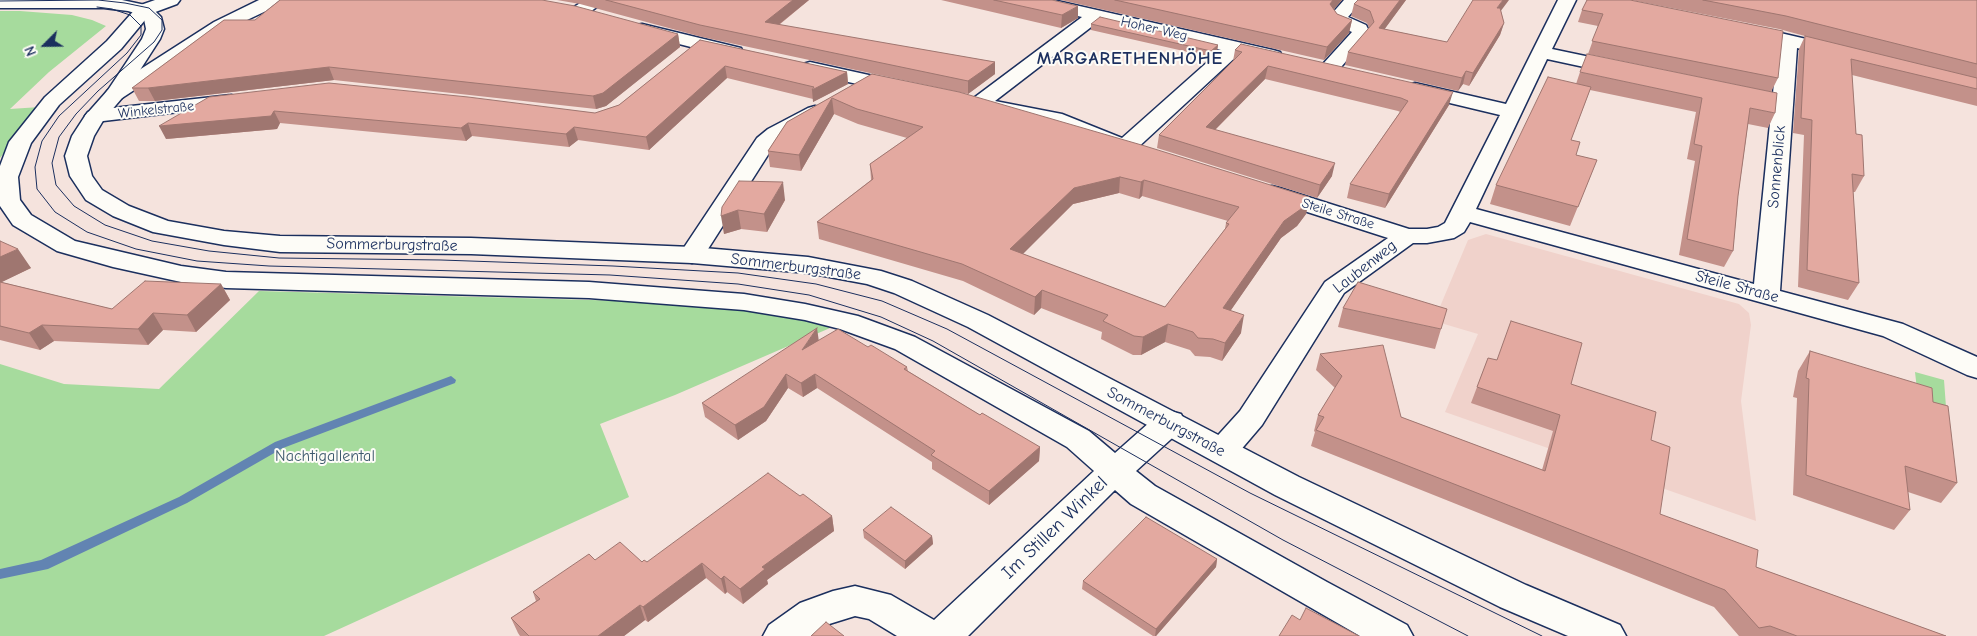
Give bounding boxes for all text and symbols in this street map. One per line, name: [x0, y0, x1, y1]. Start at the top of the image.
street label: Hoher Weg: [1119, 13, 1189, 45]
north arrow: [20, 20, 70, 70]
text: N: [21, 44, 40, 59]
district label: MARGARETHENHÖHE: [1035, 48, 1225, 70]
street label: Winkelstraße: [117, 98, 195, 122]
street label: Sonnenblick: [1764, 125, 1790, 209]
street label: Steile Straße: [1300, 195, 1376, 233]
street label: Sommerburgstraße: [326, 234, 458, 256]
street label: Laubenweg: [1329, 236, 1401, 298]
street label: Sommerburgstraße: [730, 249, 862, 285]
street label: Steile Straße: [1693, 267, 1781, 307]
street label: Sommerburgstraße: [1104, 383, 1228, 461]
park label: Nachtigallental: [275, 446, 375, 466]
street label: Im Stillen Winkel: [997, 472, 1113, 584]

